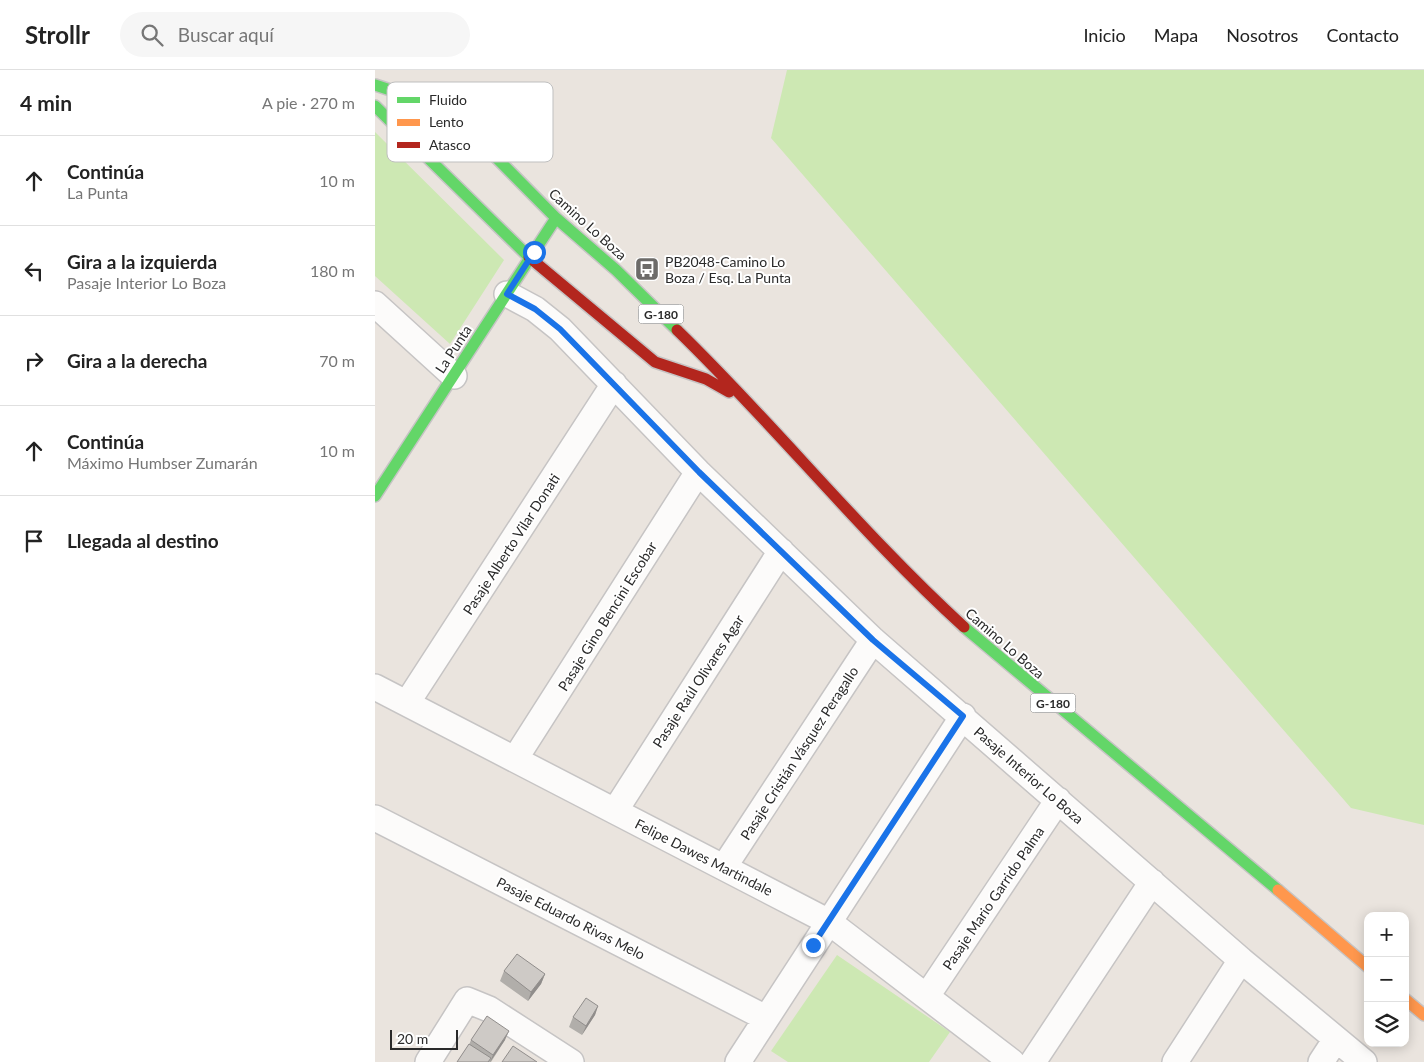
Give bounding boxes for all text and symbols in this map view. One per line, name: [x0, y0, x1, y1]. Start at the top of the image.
search box: [120, 12, 470, 57]
text: Strollr: [25, 20, 90, 49]
icon: search: [138, 21, 166, 49]
text: Buscar aquí: [178, 23, 274, 46]
text: Inicio: [1083, 24, 1126, 46]
text: Mapa: [1154, 24, 1198, 46]
text: Nosotros: [1226, 24, 1298, 46]
text: Contacto: [1326, 24, 1399, 46]
legend: [387, 82, 553, 162]
text: 4 min: [20, 90, 72, 115]
text: Fluido: [429, 91, 467, 108]
text: A pie · 270 m: [262, 93, 355, 112]
text: Lento: [429, 113, 464, 130]
text: Atasco: [429, 136, 471, 153]
text: Continúa: [67, 160, 144, 183]
icon: ahead: [20, 167, 48, 195]
text: 10 m: [319, 171, 355, 190]
text: La Punta: [67, 183, 128, 202]
street label: Camino Lo Boza: [546, 185, 630, 263]
route start: [523, 241, 546, 264]
text: Gira a la izquierda: [67, 250, 217, 273]
place label: PB2048-Camino Lo Boza / Esq. La Punta: [665, 253, 791, 286]
bus stop icon: PB2048-Camino Lo Boza / Esq. La Punta: [634, 256, 660, 282]
icon: left: [20, 257, 48, 285]
text: 180 m: [310, 261, 355, 280]
text: Pasaje Interior Lo Boza: [67, 273, 226, 292]
road number: G-180: [639, 304, 683, 323]
street label: La Punta: [431, 322, 475, 376]
icon: right: [20, 347, 48, 375]
text: Gira a la derecha: [67, 349, 207, 372]
text: 70 m: [319, 351, 355, 370]
text: Continúa: [67, 430, 144, 453]
icon: ahead: [20, 437, 48, 465]
text: 10 m: [319, 441, 355, 460]
text: Máximo Humbser Zumarán: [67, 453, 258, 472]
street label: Pasaje Alberto Vilar Donati: [459, 470, 563, 618]
icon: arrive: [20, 527, 48, 555]
text: Llegada al destino: [67, 529, 219, 552]
street label: Pasaje Gino Bencini Escobar: [554, 538, 660, 694]
street label: Camino Lo Boza: [962, 604, 1048, 682]
street label: Pasaje Raúl Olivares Agar: [649, 611, 747, 751]
street label: Pasaje Cristián Vásquez Peragallo: [736, 663, 862, 843]
road number: G-180: [1031, 694, 1075, 712]
street label: Pasaje Interior Lo Boza: [971, 723, 1087, 827]
street label: Felipe Dawes Martindale: [632, 815, 776, 899]
street label: Pasaje Mario Garrido Palma: [939, 823, 1047, 973]
street label: Pasaje Eduardo Rivas Melo: [494, 873, 648, 963]
map controls: [1364, 912, 1409, 1047]
button: +: [1364, 912, 1409, 957]
route end: [802, 934, 825, 957]
button: −: [1364, 957, 1409, 1002]
button: layers: [1364, 1002, 1409, 1047]
scale bar: [390, 1027, 457, 1050]
text: 20 m: [397, 1030, 428, 1047]

